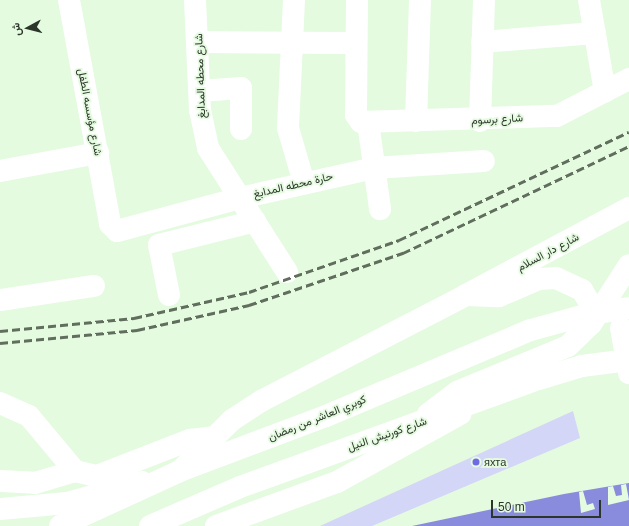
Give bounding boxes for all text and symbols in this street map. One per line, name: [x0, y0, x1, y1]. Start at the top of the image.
north arrow: [8, 8, 48, 48]
text: ش: [9, 22, 23, 37]
street label: شارع محطه المدابغ: [192, 33, 208, 119]
street label: شارع مؤسسه الطفل: [75, 67, 105, 157]
street label: شارع برسوم: [471, 111, 523, 127]
street label: حارة محطه المدابغ: [252, 169, 334, 201]
street label: شارع دار السلام: [515, 230, 581, 274]
street label: كوبري العاشر من رمضان: [266, 392, 368, 444]
street label: شارع كورنيش النيل: [346, 414, 428, 454]
place label: яхта: [484, 455, 506, 469]
marker: яхта: [471, 457, 481, 467]
scale bar: [493, 492, 603, 518]
text: 50 m: [498, 500, 525, 514]

